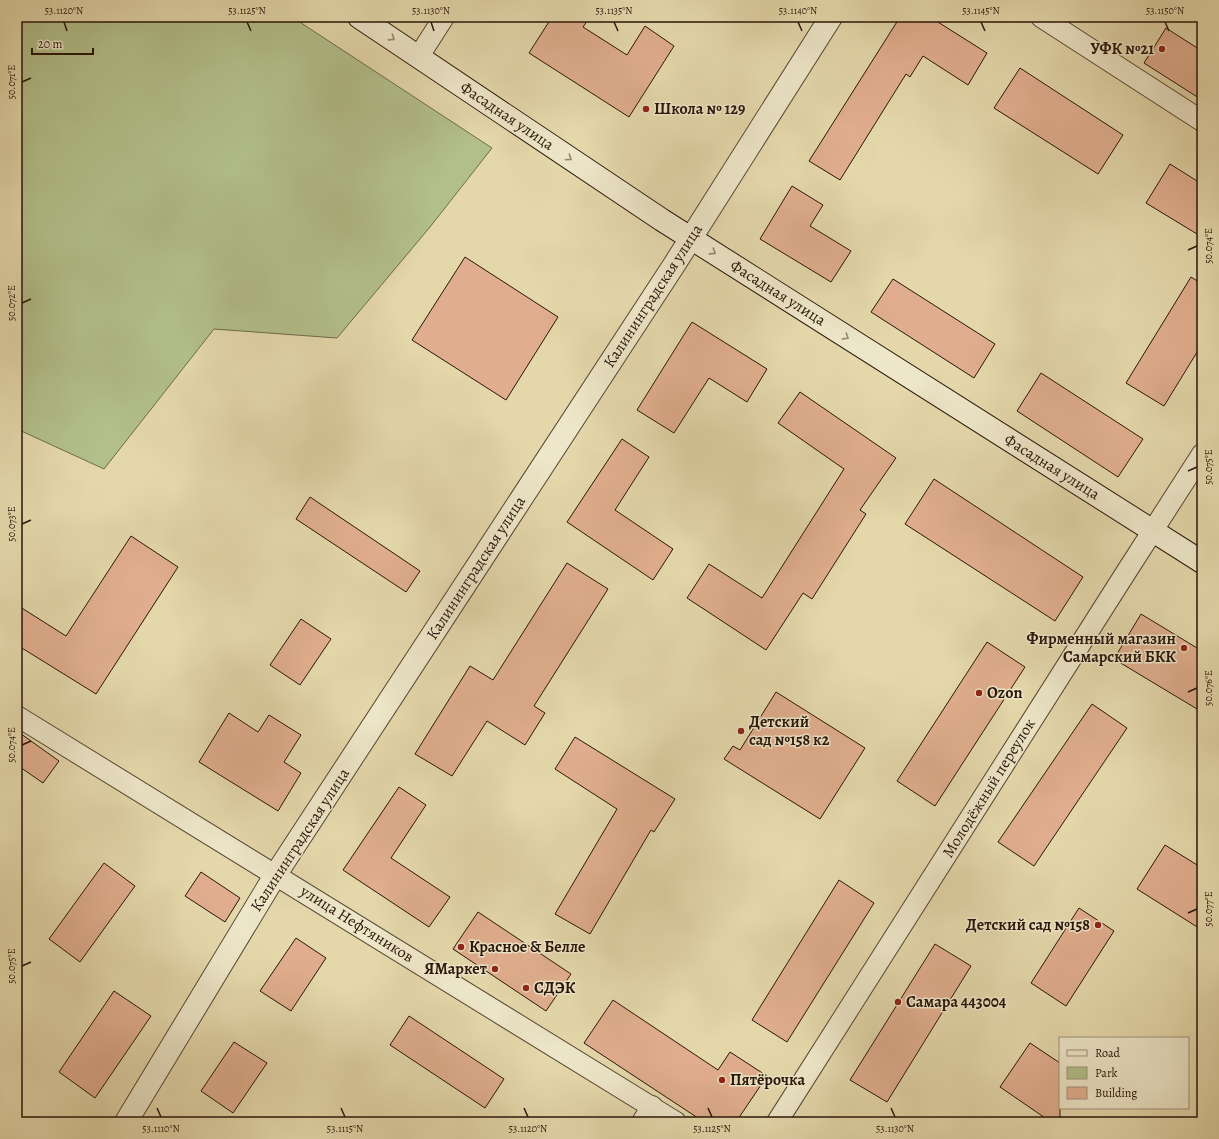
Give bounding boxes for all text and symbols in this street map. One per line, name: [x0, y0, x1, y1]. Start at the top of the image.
text: 53.1120°N: [45, 4, 83, 17]
text: 53.1125°N: [228, 4, 266, 17]
text: 53.1130°N: [412, 4, 450, 17]
text: 53.1135°N: [595, 4, 633, 17]
text: 53.1140°N: [779, 4, 817, 17]
text: 53.1145°N: [962, 4, 1000, 17]
text: 53.1150°N: [1146, 4, 1184, 17]
scale bar: [32, 30, 93, 56]
one-way arrow: [388, 34, 395, 41]
text: 20 m: [38, 36, 62, 52]
place label: УФК №21: [1090, 38, 1154, 60]
marker: УФК №21: [1157, 44, 1167, 54]
text: 50.071°E: [5, 65, 18, 99]
street label: Фасадная улица: [456, 76, 559, 156]
place label: Школа № 129: [654, 98, 745, 120]
marker: Школа № 129: [641, 104, 651, 114]
one-way arrow: [565, 153, 572, 160]
street label: Калининградская улица: [598, 219, 708, 372]
text: 50.074°E: [1202, 228, 1215, 264]
one-way arrow: [709, 247, 716, 255]
street label: Фасадная улица: [726, 255, 831, 332]
text: 50.072°E: [5, 285, 18, 321]
one-way arrow: [842, 332, 849, 339]
street label: Фасадная улица: [1000, 429, 1105, 506]
text: 50.075°E: [1202, 449, 1215, 485]
street label: Калининградская улица: [421, 491, 531, 644]
text: 50.073°E: [5, 506, 18, 542]
place label: Фирменный магазин Самарский БКК: [1026, 628, 1176, 668]
marker: Фирменный магазин Самарский БКК: [1179, 643, 1189, 653]
text: 50.076°E: [1202, 670, 1215, 706]
place label: Ozon: [987, 682, 1022, 704]
marker: Ozon: [974, 688, 984, 698]
place label: Детский сад №158 к2: [749, 711, 830, 751]
street label: Молодёжный переулок: [937, 714, 1041, 862]
marker: Детский сад №158 к2: [736, 726, 746, 736]
text: 50.074°E: [5, 727, 18, 763]
street label: Калининградская улица: [245, 763, 355, 916]
street label: улица Нефтяников: [295, 880, 418, 968]
text: 50.077°E: [1202, 891, 1215, 927]
place label: Детский сад №158: [966, 914, 1090, 936]
marker: Детский сад №158: [1093, 920, 1103, 930]
place label: Красное & Белле: [469, 936, 586, 958]
marker: Красное & Белле: [456, 942, 466, 952]
text: 50.075°E: [5, 948, 18, 984]
place label: ЯМаркет: [424, 958, 488, 980]
marker: ЯМаркет: [490, 964, 500, 974]
place label: СДЭК: [534, 977, 576, 999]
marker: СДЭК: [521, 983, 531, 993]
place label: Самара 443004: [906, 991, 1007, 1013]
marker: Самара 443004: [893, 997, 903, 1007]
legend: [1059, 1037, 1189, 1109]
text: Road: [1095, 1045, 1121, 1061]
text: Park: [1095, 1065, 1118, 1081]
place label: Пятёрочка: [730, 1069, 805, 1091]
marker: Пятёрочка: [717, 1075, 727, 1085]
text: Building: [1095, 1085, 1137, 1101]
text: 53.1110°N: [142, 1122, 180, 1135]
text: 53.1115°N: [327, 1122, 363, 1135]
text: 53.1120°N: [509, 1122, 547, 1135]
text: 53.1125°N: [693, 1122, 731, 1135]
text: 53.1130°N: [876, 1122, 914, 1135]

